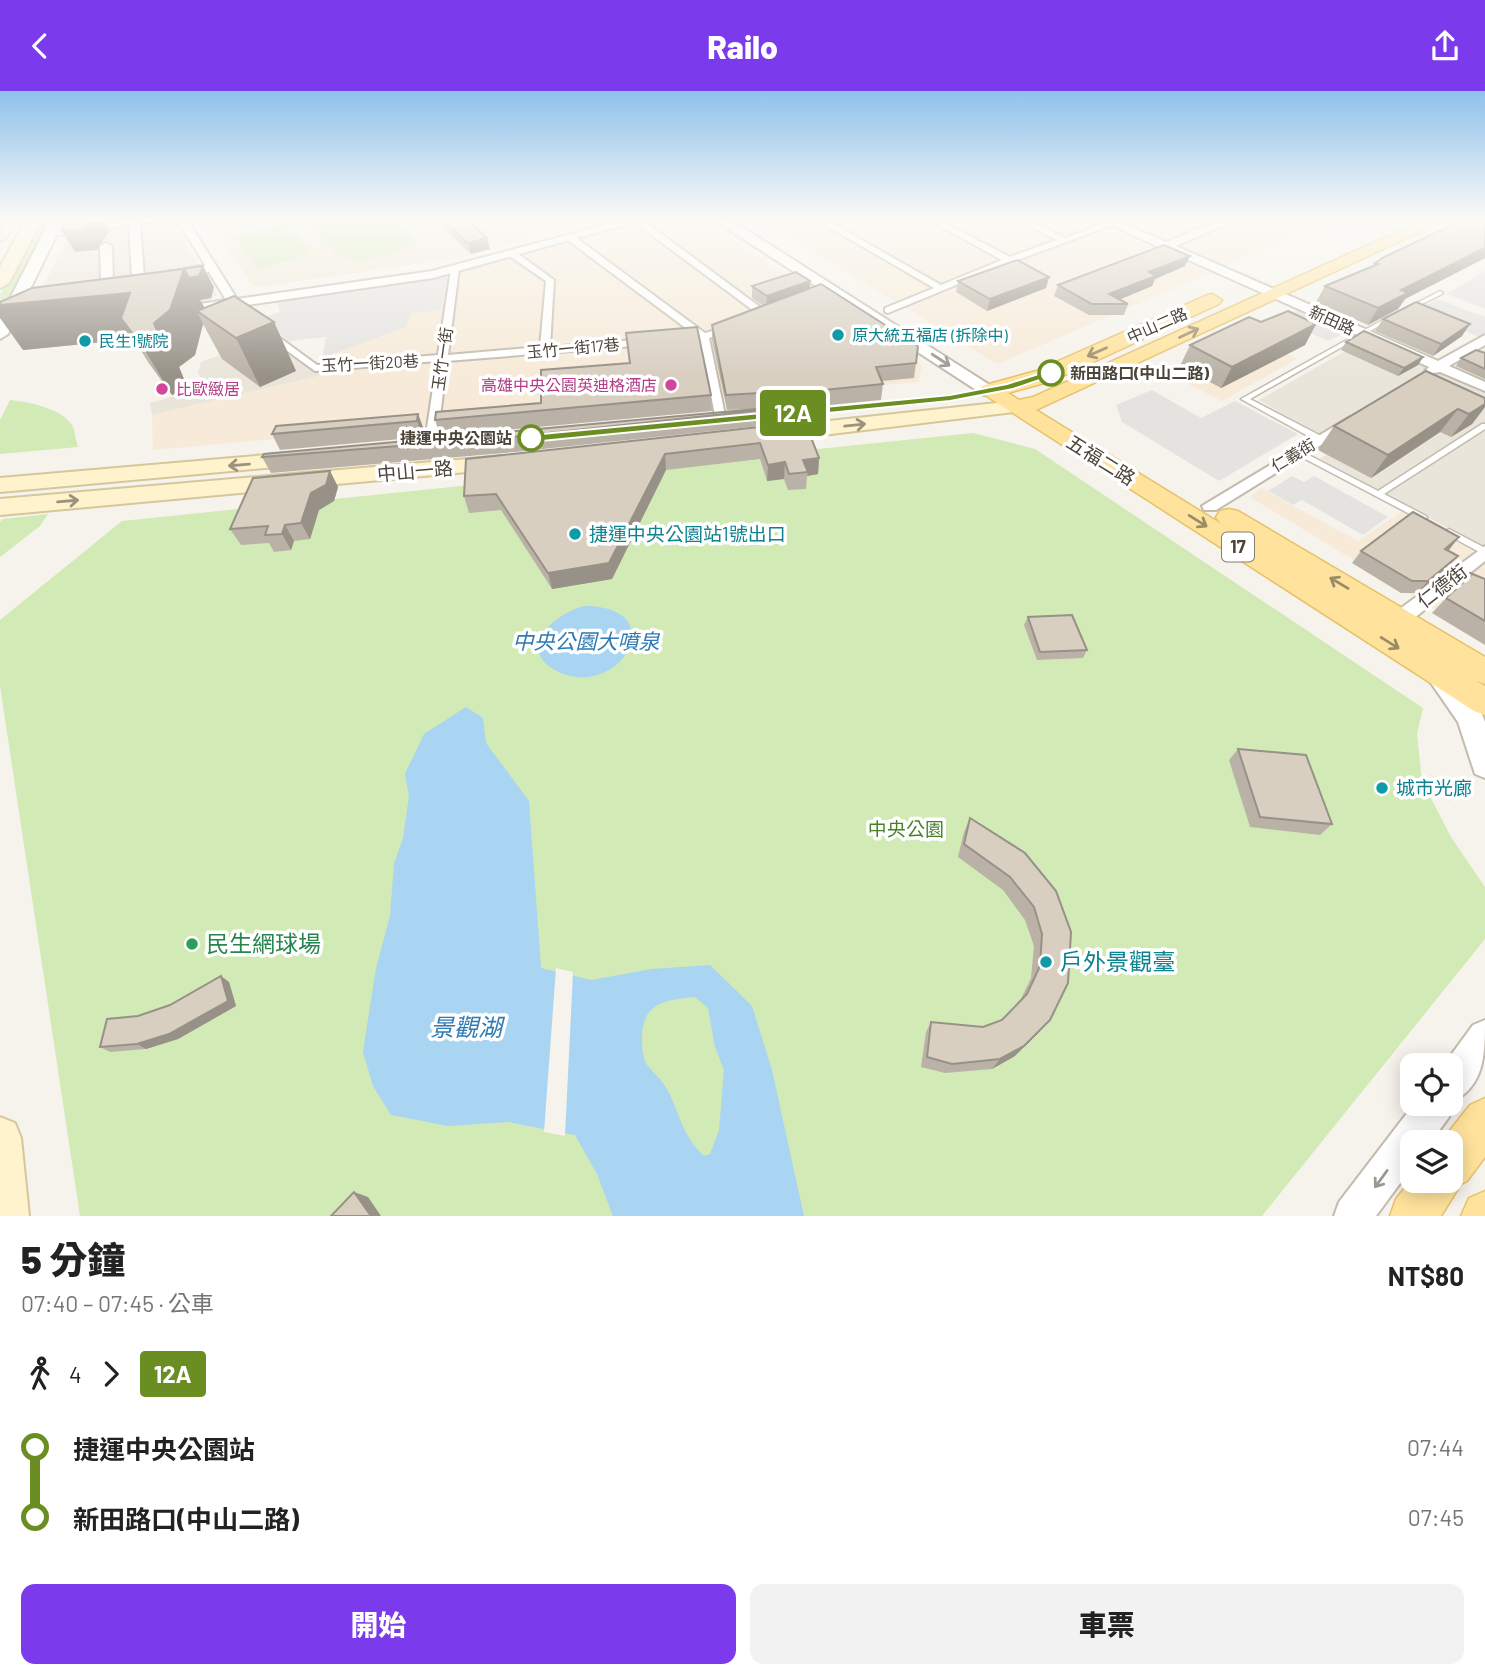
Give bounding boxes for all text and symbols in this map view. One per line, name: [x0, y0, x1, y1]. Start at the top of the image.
icon: back: [21, 27, 59, 65]
text: Railo: [707, 27, 778, 65]
icon: share: [1426, 27, 1464, 65]
street label: 新田路: [1306, 301, 1358, 338]
street label: 中山二路: [1124, 303, 1190, 346]
place label: 原大統五福店 (拆除中): [852, 325, 1008, 344]
street label: 玉竹一街: [428, 326, 455, 392]
one-way arrow: [1178, 326, 1199, 339]
marker: 原大統五福店 (拆除中): [830, 327, 846, 343]
place label: 民生1號院: [99, 331, 169, 350]
marker: 民生1號院: [77, 333, 93, 349]
street label: 玉竹一街17巷: [526, 334, 620, 361]
one-way arrow: [1087, 345, 1108, 359]
street label: 玉竹一街20巷: [321, 350, 419, 375]
one-way arrow: [931, 352, 950, 367]
marker: 新田路口(中山二路): [1038, 360, 1064, 386]
place label: 新田路口(中山二路): [1070, 363, 1210, 382]
place label: 高雄中央公園英迪格酒店: [481, 375, 657, 394]
marker: 高雄中央公園英迪格酒店: [663, 377, 679, 393]
place label: 比歐緻居: [176, 379, 240, 398]
marker: 比歐緻居: [154, 381, 170, 397]
line badge: 12A: [753, 390, 833, 436]
text: 12A: [774, 398, 812, 427]
one-way arrow: [843, 418, 866, 431]
marker: 捷運中央公園站: [518, 425, 544, 451]
place label: 捷運中央公園站: [400, 428, 512, 447]
street label: 五福二路: [1063, 430, 1140, 489]
street label: 仁義街: [1267, 434, 1318, 475]
street label: 中山一路: [376, 456, 454, 485]
one-way arrow: [229, 459, 251, 472]
one-way arrow: [56, 494, 79, 507]
one-way arrow: [1188, 514, 1207, 529]
place label: 捷運中央公園站1號出口: [589, 522, 786, 545]
marker: 捷運中央公園站1號出口: [567, 526, 583, 542]
road number: 17: [1222, 533, 1254, 561]
street label: 仁德街: [1412, 559, 1471, 612]
one-way arrow: [1329, 575, 1349, 589]
water label: 中央公園大噴泉: [513, 628, 660, 653]
one-way arrow: [1380, 636, 1400, 650]
place label: 城市光廊: [1396, 776, 1472, 799]
marker: 城市光廊: [1374, 780, 1390, 796]
park label: 中央公園: [868, 817, 944, 840]
place label: 民生網球場: [206, 929, 321, 957]
marker: 民生網球場: [184, 936, 200, 952]
place label: 戶外景觀臺: [1060, 947, 1175, 975]
marker: 戶外景觀臺: [1038, 954, 1054, 970]
water label: 景觀湖: [430, 1012, 506, 1041]
map controls: [1400, 1053, 1463, 1193]
button: locate: [1400, 1053, 1463, 1116]
button: layers: [1400, 1130, 1463, 1193]
one-way arrow: [1374, 1169, 1389, 1188]
text: 5 分鐘: [21, 1236, 125, 1282]
text: NT$80: [1388, 1260, 1464, 1291]
text: 07:40 – 07:45 · 公車: [21, 1289, 214, 1317]
icon: walk: [21, 1355, 59, 1393]
icon: forward: [92, 1355, 130, 1393]
text: 12A: [154, 1359, 192, 1388]
text: 4: [69, 1360, 82, 1388]
text: 捷運中央公園站: [73, 1433, 255, 1464]
text: 07:44: [1407, 1433, 1464, 1461]
text: 新田路口(中山二路): [73, 1503, 299, 1534]
text: 07:45: [1408, 1503, 1464, 1531]
button: 開始: [21, 1584, 736, 1664]
button: 車票: [750, 1584, 1464, 1664]

